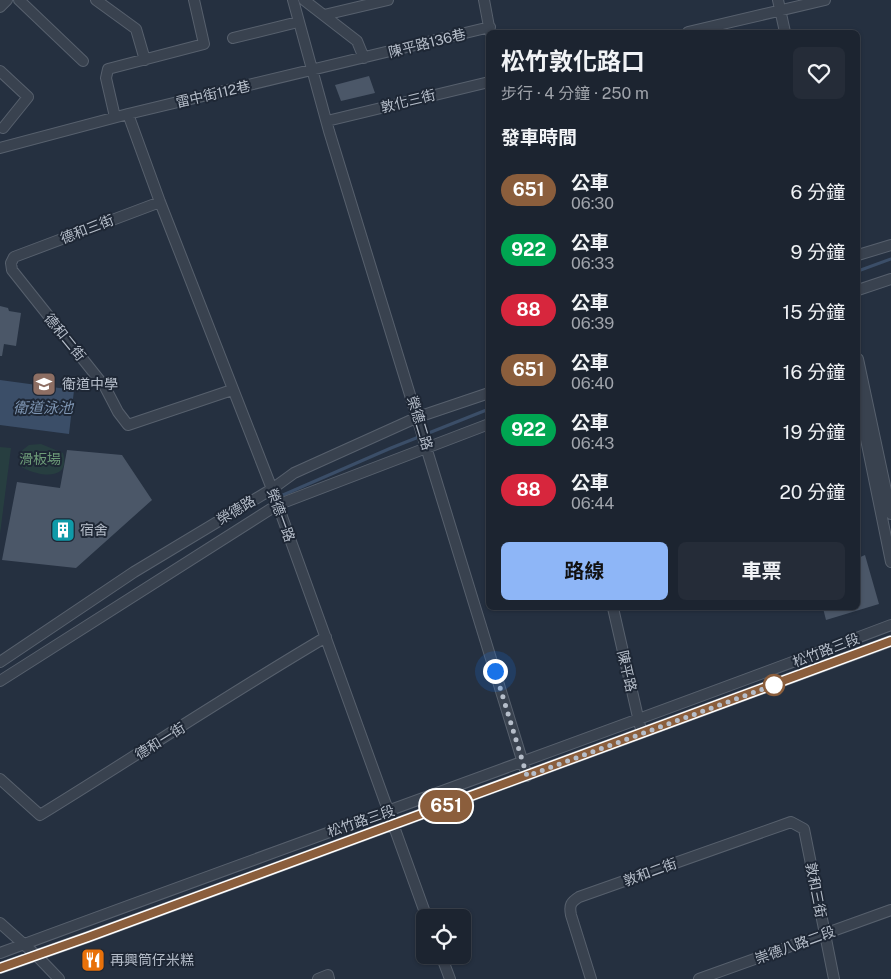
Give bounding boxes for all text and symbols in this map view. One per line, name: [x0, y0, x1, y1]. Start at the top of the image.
street label: 陳平路136巷: [387, 26, 467, 60]
text: 松竹敦化路口: [501, 47, 645, 75]
button: heart: [793, 47, 845, 99]
street label: 雷中街112巷: [174, 78, 252, 110]
text: 步行 · 4 分鐘 · 250 m: [501, 84, 649, 103]
street label: 敦化三街: [379, 86, 437, 116]
text: 發車時間: [501, 126, 577, 148]
text: 公車: [571, 171, 609, 193]
text: 651: [513, 179, 544, 200]
text: 6 分鐘: [791, 181, 845, 203]
text: 06:30: [571, 194, 614, 213]
street label: 德和三街: [58, 211, 116, 247]
text: 公車: [571, 231, 609, 253]
text: 922: [511, 239, 546, 260]
text: 9 分鐘: [791, 241, 845, 263]
text: 06:33: [571, 254, 614, 273]
text: 公車: [571, 291, 609, 313]
text: 88: [516, 299, 541, 320]
text: 15 分鐘: [782, 301, 845, 323]
street label: 德和二街: [41, 310, 89, 364]
text: 06:39: [571, 314, 614, 333]
text: 公車: [571, 351, 609, 373]
text: 651: [513, 359, 544, 380]
text: 16 分鐘: [783, 361, 845, 383]
school or university icon: 衛道中學: [31, 371, 57, 397]
text: 06:40: [571, 374, 614, 393]
place label: 衛道中學: [62, 376, 118, 392]
street label: 榮德二路: [404, 394, 436, 452]
water label: 衛道泳池: [13, 399, 75, 416]
text: 公車: [571, 411, 609, 433]
text: 922: [511, 419, 546, 440]
text: 19 分鐘: [783, 421, 845, 443]
text: 06:43: [571, 434, 614, 453]
park label: 滑板場: [19, 451, 61, 467]
text: 公車: [571, 471, 609, 493]
text: 88: [516, 479, 541, 500]
text: 20 分鐘: [779, 481, 845, 503]
street label: 榮德一路: [264, 486, 298, 544]
street label: 榮德路: [214, 492, 258, 528]
text: 06:44: [571, 494, 614, 513]
building icon: 宿舍: [50, 517, 76, 543]
place label: 宿舍: [80, 522, 108, 538]
button: 路線: [501, 542, 668, 600]
button: 車票: [678, 542, 845, 600]
street label: 松竹路三段: [790, 630, 862, 670]
street label: 陳平路: [614, 649, 640, 693]
your location: [483, 659, 508, 684]
unlabelled marker: [763, 674, 785, 696]
street label: 德和一街: [132, 719, 188, 763]
line badge: 651: [417, 790, 475, 822]
text: 651: [430, 795, 462, 816]
street label: 松竹路三段: [325, 802, 397, 840]
street label: 敦和二街: [621, 855, 679, 889]
street label: 敦和三街: [803, 861, 829, 919]
map controls: [416, 909, 471, 964]
button: locate: [416, 909, 471, 964]
street label: 崇德八路二段: [753, 923, 837, 967]
restaurant icon: 再興筒仔米糕: [80, 947, 106, 973]
place label: 再興筒仔米糕: [110, 952, 194, 968]

